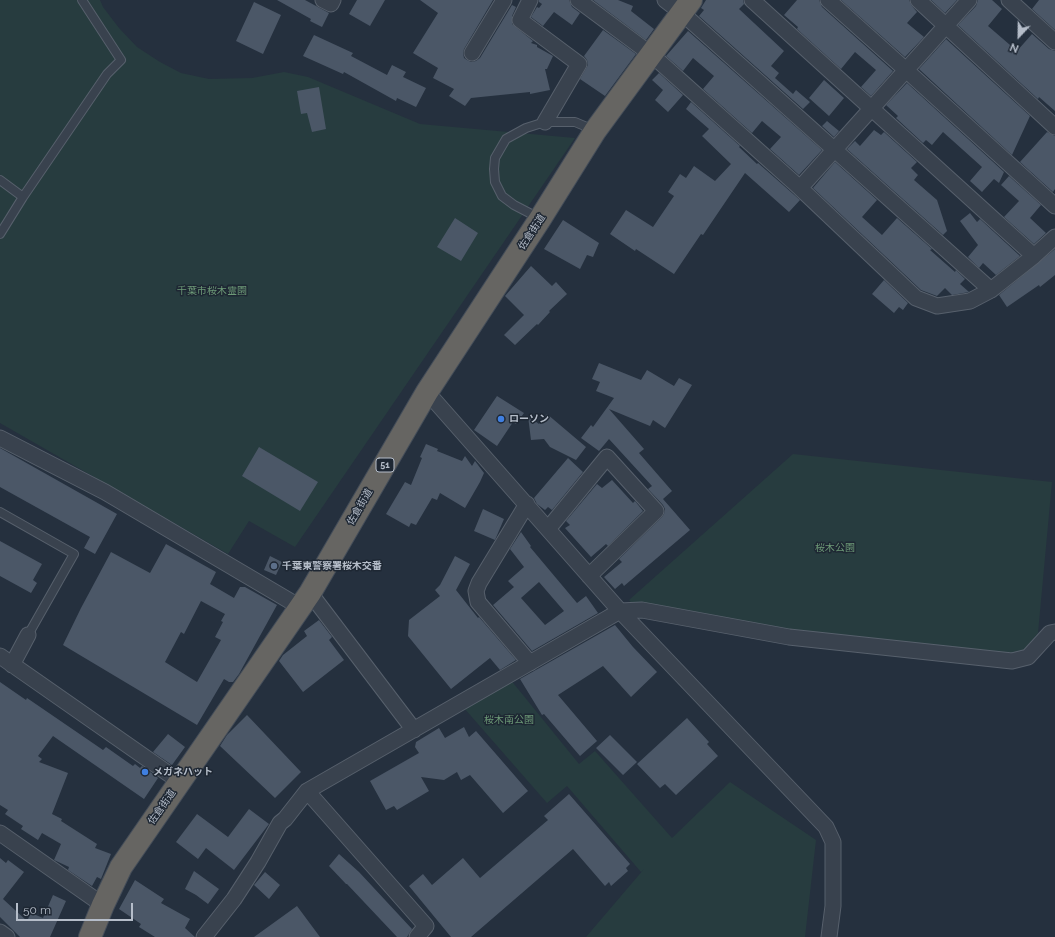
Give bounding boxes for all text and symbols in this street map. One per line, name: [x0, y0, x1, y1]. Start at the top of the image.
north arrow: [999, 16, 1039, 56]
text: N: [1008, 40, 1021, 55]
street label: 佐倉街道: [516, 212, 548, 252]
park label: 千葉市桜木霊園: [177, 285, 247, 297]
place label: ローソン: [509, 413, 549, 425]
marker: ローソン: [496, 414, 506, 424]
road number: 51: [376, 458, 394, 472]
street label: 佐倉街道: [345, 487, 375, 527]
park label: 桜木公園: [815, 542, 855, 554]
place label: 千葉東警察署桜木交番: [282, 560, 382, 572]
marker: 千葉東警察署桜木交番: [269, 561, 279, 571]
park label: 桜木南公園: [484, 714, 534, 726]
place label: メガネハット: [153, 766, 213, 778]
marker: メガネハット: [140, 767, 150, 777]
street label: 佐倉街道: [146, 787, 178, 827]
scale bar: [18, 895, 135, 921]
text: 50 m: [23, 903, 51, 917]

